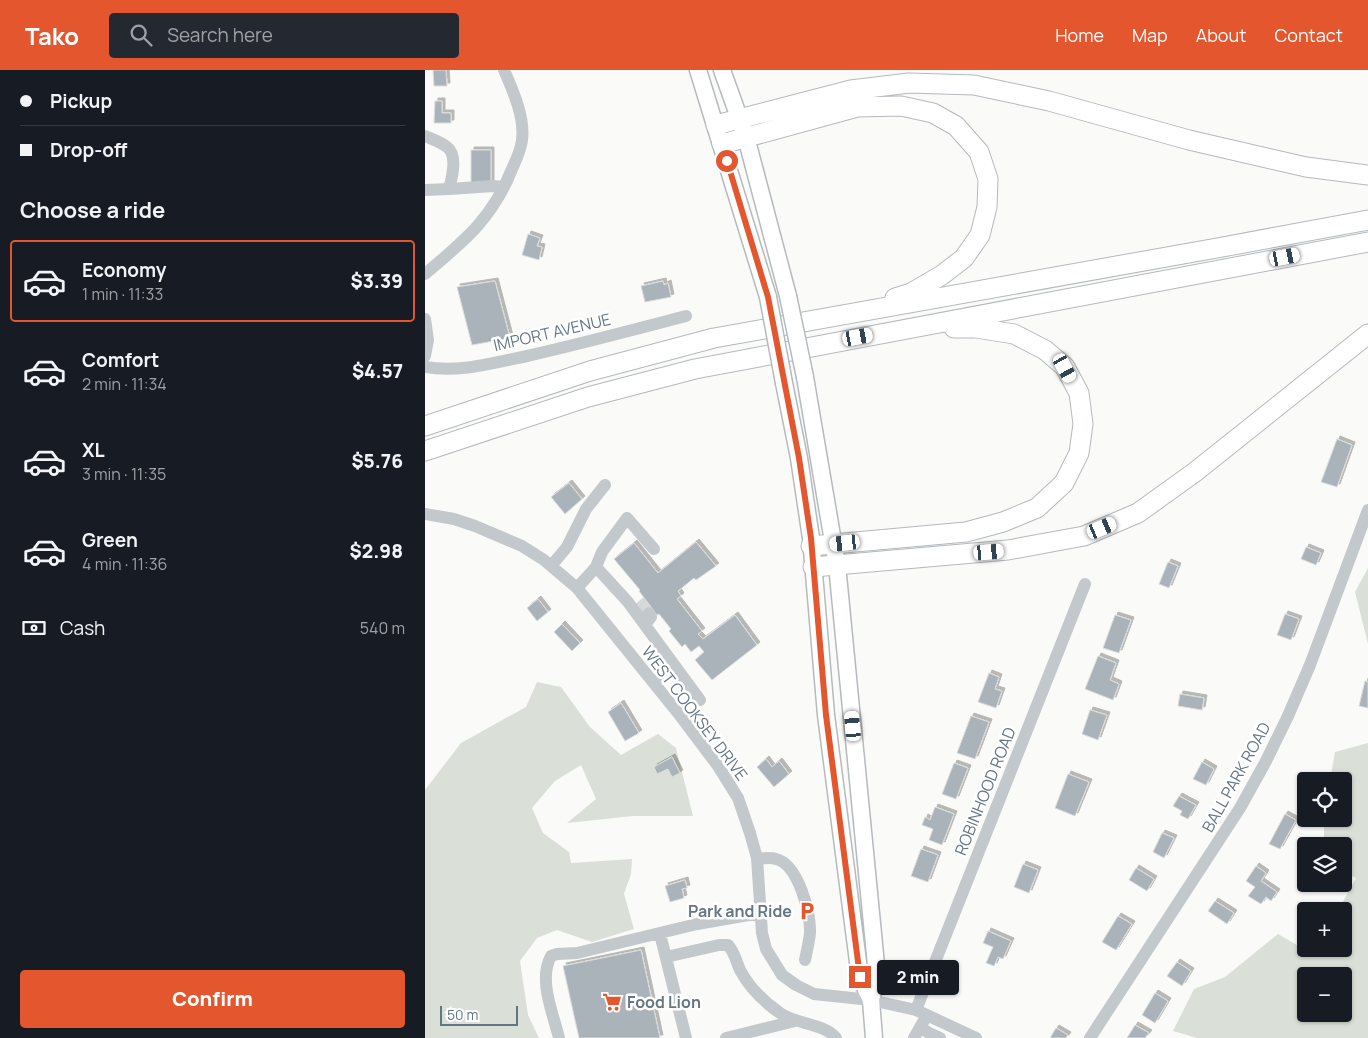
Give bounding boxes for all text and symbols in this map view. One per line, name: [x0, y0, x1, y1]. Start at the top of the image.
search box: [109, 13, 459, 58]
text: Tako: [25, 19, 79, 52]
icon: search: [127, 21, 155, 49]
text: Search here: [167, 22, 273, 48]
text: Home: [1055, 23, 1104, 47]
text: Map: [1132, 23, 1168, 47]
text: About: [1196, 23, 1246, 47]
text: Contact: [1274, 23, 1343, 47]
text: Pickup: [50, 88, 112, 114]
text: Drop-off: [50, 137, 127, 163]
route start: [716, 150, 738, 172]
text: Choose a ride: [20, 195, 165, 225]
car: [1268, 247, 1301, 267]
text: Economy: [82, 257, 166, 283]
icon: car: [22, 259, 67, 304]
text: $3.39: [350, 268, 403, 294]
text: 1 min · 11:33: [82, 283, 163, 305]
street label: IMPORT AVENUE: [491, 308, 613, 356]
car: [841, 327, 874, 347]
text: Comfort: [82, 347, 159, 373]
icon: car: [22, 349, 67, 394]
car: [1051, 351, 1078, 385]
text: $4.57: [352, 358, 403, 384]
text: 2 min · 11:34: [82, 373, 167, 395]
text: XL: [82, 437, 105, 463]
icon: car: [22, 439, 67, 484]
text: $5.76: [351, 448, 403, 474]
text: 3 min · 11:35: [82, 463, 166, 485]
car: [1085, 515, 1118, 541]
text: Green: [82, 527, 138, 553]
icon: car: [22, 529, 67, 574]
car: [829, 534, 860, 552]
text: $2.98: [350, 538, 403, 564]
car: [973, 543, 1004, 561]
text: 4 min · 11:36: [82, 553, 168, 575]
icon: cash: [20, 614, 48, 642]
text: Cash: [60, 615, 105, 641]
text: 540 m: [360, 617, 405, 639]
street label: WEST COOKSEY DRIVE: [637, 641, 753, 785]
car: [844, 710, 861, 742]
street label: BALL PARK ROAD: [1197, 718, 1275, 836]
street label: ROBINHOOD ROAD: [949, 723, 1021, 858]
map controls: [1297, 772, 1352, 1022]
button: locate: [1297, 772, 1352, 827]
button: layers: [1297, 837, 1352, 892]
place label: Park and Ride: [688, 900, 792, 922]
parking icon: Park and Ride: [796, 900, 818, 922]
button: +: [1297, 902, 1352, 957]
callout: 2 min: [877, 960, 960, 994]
route end: [849, 966, 871, 988]
text: 2 min: [897, 966, 939, 988]
button: −: [1297, 967, 1352, 1022]
button: Confirm: [20, 970, 405, 1028]
supermarket icon: Food Lion: [601, 991, 623, 1013]
place label: Food Lion: [627, 991, 701, 1013]
scale bar: [440, 1003, 517, 1026]
text: 50 m: [447, 1005, 478, 1024]

